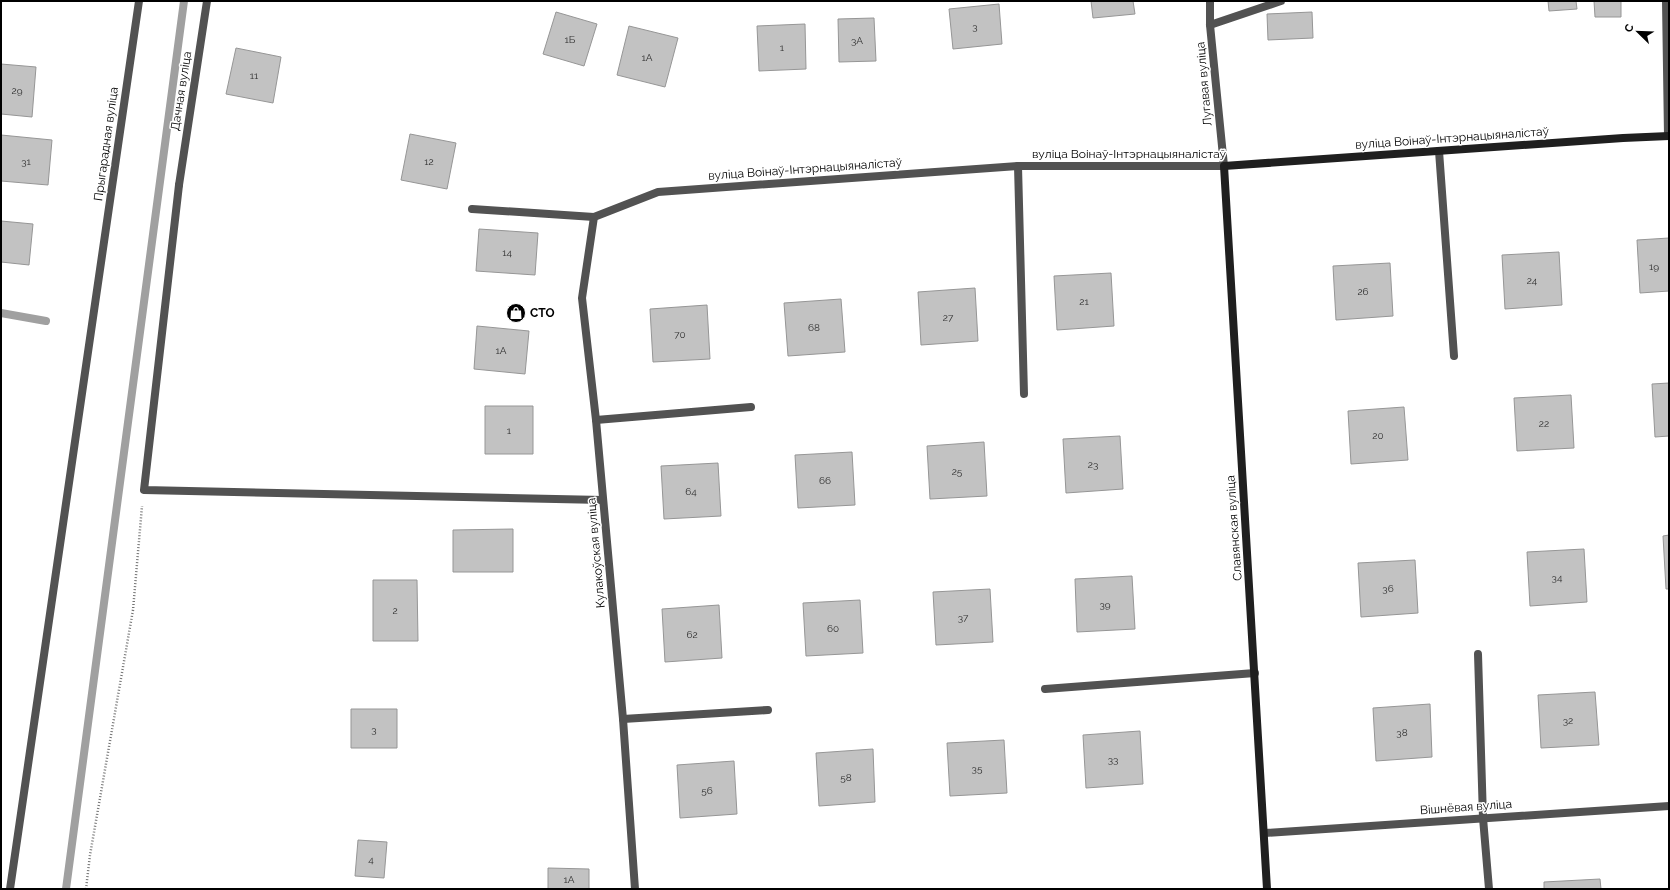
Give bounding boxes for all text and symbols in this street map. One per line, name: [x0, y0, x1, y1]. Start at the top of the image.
north arrow: [1618, 12, 1658, 52]
house number: 3: [972, 21, 978, 32]
text: С: [1622, 22, 1637, 34]
house number: 1Б: [565, 34, 576, 45]
house number: 3А: [851, 35, 863, 46]
street label: Лугавая вуліца: [1193, 41, 1215, 127]
house number: 1: [780, 42, 785, 53]
street label: Дачная вуліца: [168, 50, 194, 132]
house number: 1А: [641, 52, 653, 63]
house number: 11: [250, 70, 259, 81]
house number: 29: [11, 85, 23, 96]
street label: Прыгарадная вуліца: [91, 86, 121, 202]
street label: вуліца Воінаў-Інтэрнацыяналістаў: [1355, 124, 1550, 152]
street label: вуліца Воінаў-Інтэрнацыяналістаў: [1032, 147, 1227, 161]
street label: вуліца Воінаў-Інтэрнацыяналістаў: [708, 155, 903, 183]
house number: 31: [21, 156, 32, 167]
house number: 12: [424, 156, 434, 167]
house number: 14: [502, 247, 512, 258]
house number: 19: [1649, 261, 1659, 272]
house number: 24: [1527, 275, 1538, 286]
house number: 26: [1357, 286, 1369, 297]
house number: 21: [1079, 296, 1089, 307]
shop icon: СТО: [505, 302, 527, 324]
place label: СТО: [530, 306, 555, 320]
house number: 27: [943, 312, 954, 323]
house number: 68: [808, 322, 820, 333]
house number: 70: [674, 329, 686, 340]
house number: 1А: [495, 345, 507, 356]
house number: 22: [1539, 418, 1549, 429]
house number: 1: [507, 425, 512, 436]
house number: 20: [1372, 430, 1384, 441]
house number: 23: [1088, 459, 1098, 470]
house number: 25: [952, 466, 963, 477]
house number: 66: [819, 475, 831, 486]
street label: Славянская вуліца: [1223, 475, 1245, 581]
house number: 64: [685, 486, 697, 497]
street label: Кулакоўская вуліца: [584, 497, 608, 609]
house number: 34: [1552, 572, 1563, 583]
house number: 36: [1382, 583, 1394, 594]
house number: 39: [1099, 599, 1111, 610]
house number: 2: [392, 605, 398, 616]
house number: 37: [958, 612, 969, 623]
house number: 60: [827, 623, 839, 634]
house number: 62: [686, 629, 698, 640]
house number: 32: [1563, 715, 1573, 726]
house number: 3: [371, 724, 377, 735]
house number: 38: [1396, 727, 1408, 738]
house number: 33: [1108, 754, 1118, 765]
house number: 35: [972, 763, 983, 774]
house number: 58: [840, 772, 852, 783]
house number: 56: [701, 785, 713, 796]
street label: Вішнёвая вуліца: [1419, 797, 1513, 817]
house number: 4: [368, 854, 374, 865]
house number: 1А: [563, 874, 575, 885]

